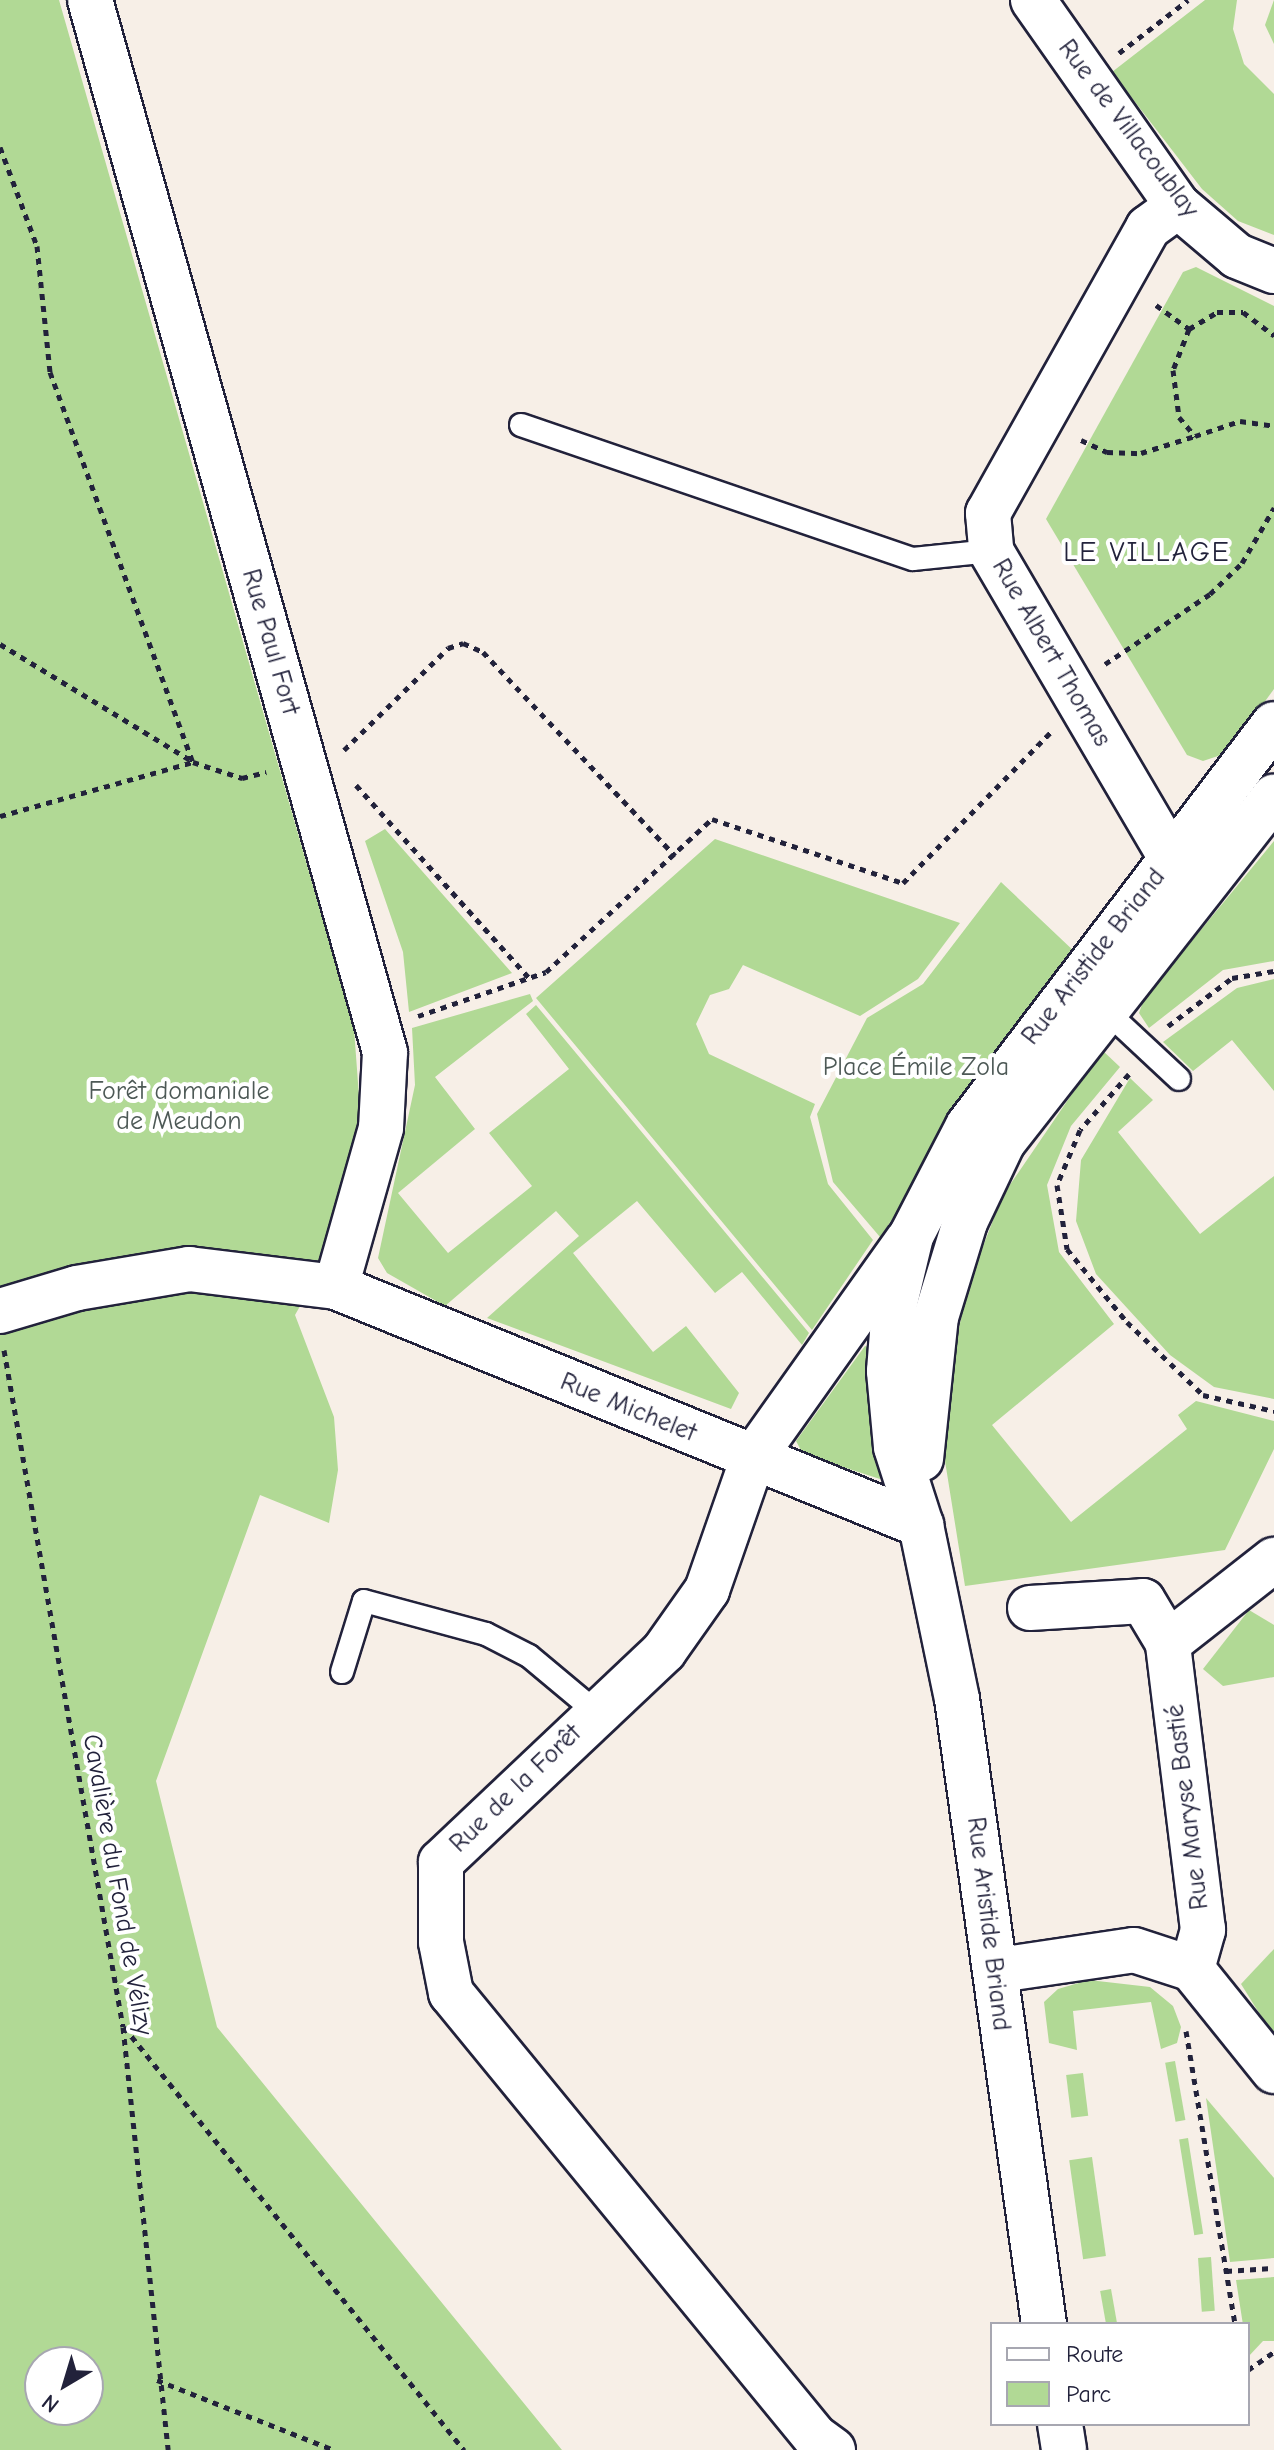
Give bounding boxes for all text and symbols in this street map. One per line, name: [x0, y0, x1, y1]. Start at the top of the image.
street label: Rue de Villacoublay: [1051, 34, 1205, 224]
district label: LE VILLAGE: [1063, 535, 1231, 569]
street label: Rue Albert Thomas: [985, 554, 1117, 752]
street label: Rue Paul Fort: [234, 566, 306, 718]
street label: Rue Aristide Briand: [1015, 863, 1173, 1051]
park label: Place Émile Zola: [823, 1052, 1009, 1084]
park label: Forêt domaniale de Meudon: [89, 1076, 269, 1138]
street label: Rue Michelet: [555, 1367, 701, 1449]
street label: Rue Maryse Bastié: [1160, 1702, 1216, 1912]
street label: Rue de la Forêt: [444, 1718, 588, 1860]
street label: Cavalière du Fond de Vélizy: [75, 1732, 159, 2038]
street label: Rue Aristide Briand: [959, 1815, 1017, 2033]
legend: [990, 2322, 1250, 2426]
text: Route: [1066, 2340, 1123, 2368]
north arrow: [24, 2346, 104, 2426]
text: Parc: [1066, 2380, 1111, 2408]
text: N: [37, 2389, 64, 2418]

